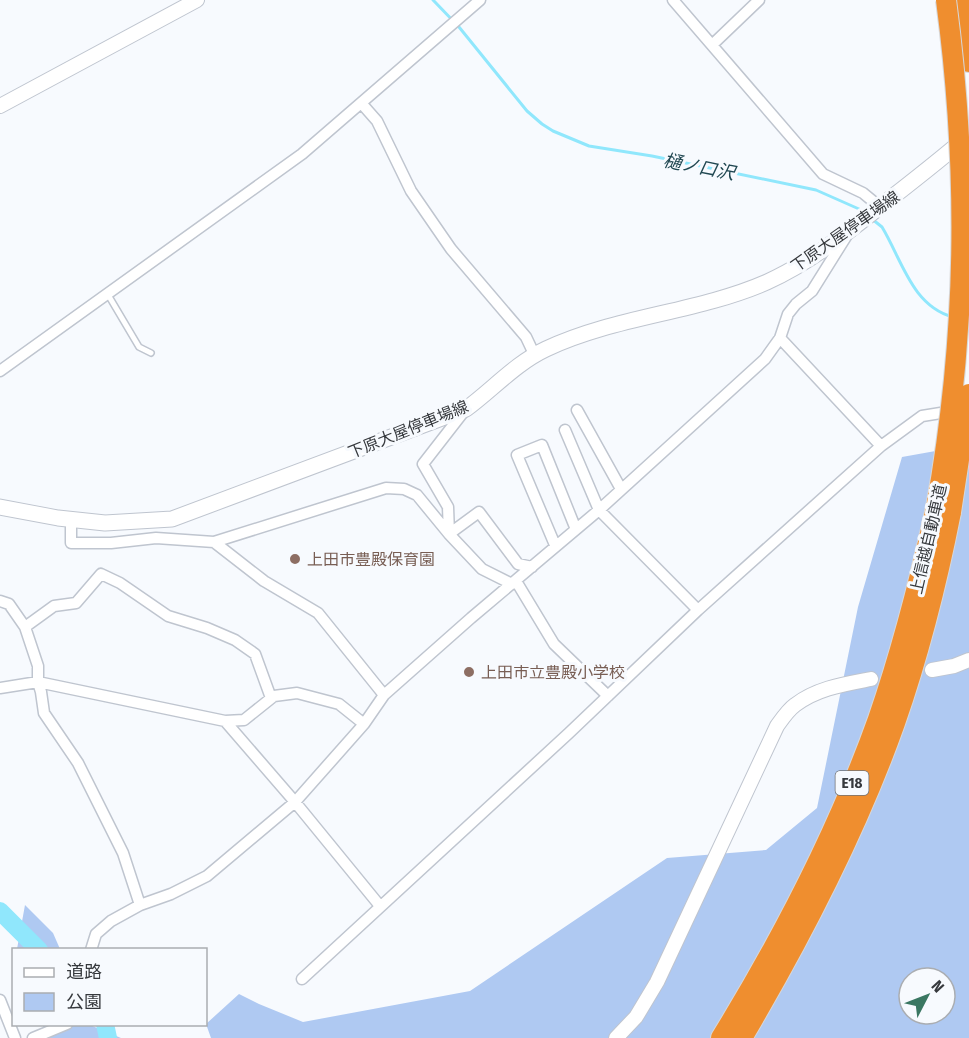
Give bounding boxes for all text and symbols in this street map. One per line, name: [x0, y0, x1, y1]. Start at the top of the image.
water label: 樋ノ口沢: [662, 149, 738, 185]
street label: 下原大屋停車場線: [787, 187, 903, 276]
street label: 下原大屋停車場線: [345, 397, 471, 462]
street label: 上信越自動車道: [907, 482, 950, 596]
place label: 上田市豊殿保育園: [307, 550, 435, 569]
marker: 上田市豊殿保育園: [288, 552, 302, 566]
place label: 上田市立豊殿小学校: [481, 663, 625, 682]
marker: 上田市立豊殿小学校: [462, 665, 476, 679]
road number: E18: [836, 771, 868, 795]
legend: [12, 948, 207, 1026]
text: 道路: [66, 961, 102, 983]
north arrow: [897, 966, 957, 1026]
text: N: [928, 976, 948, 996]
text: 公園: [66, 991, 102, 1013]

